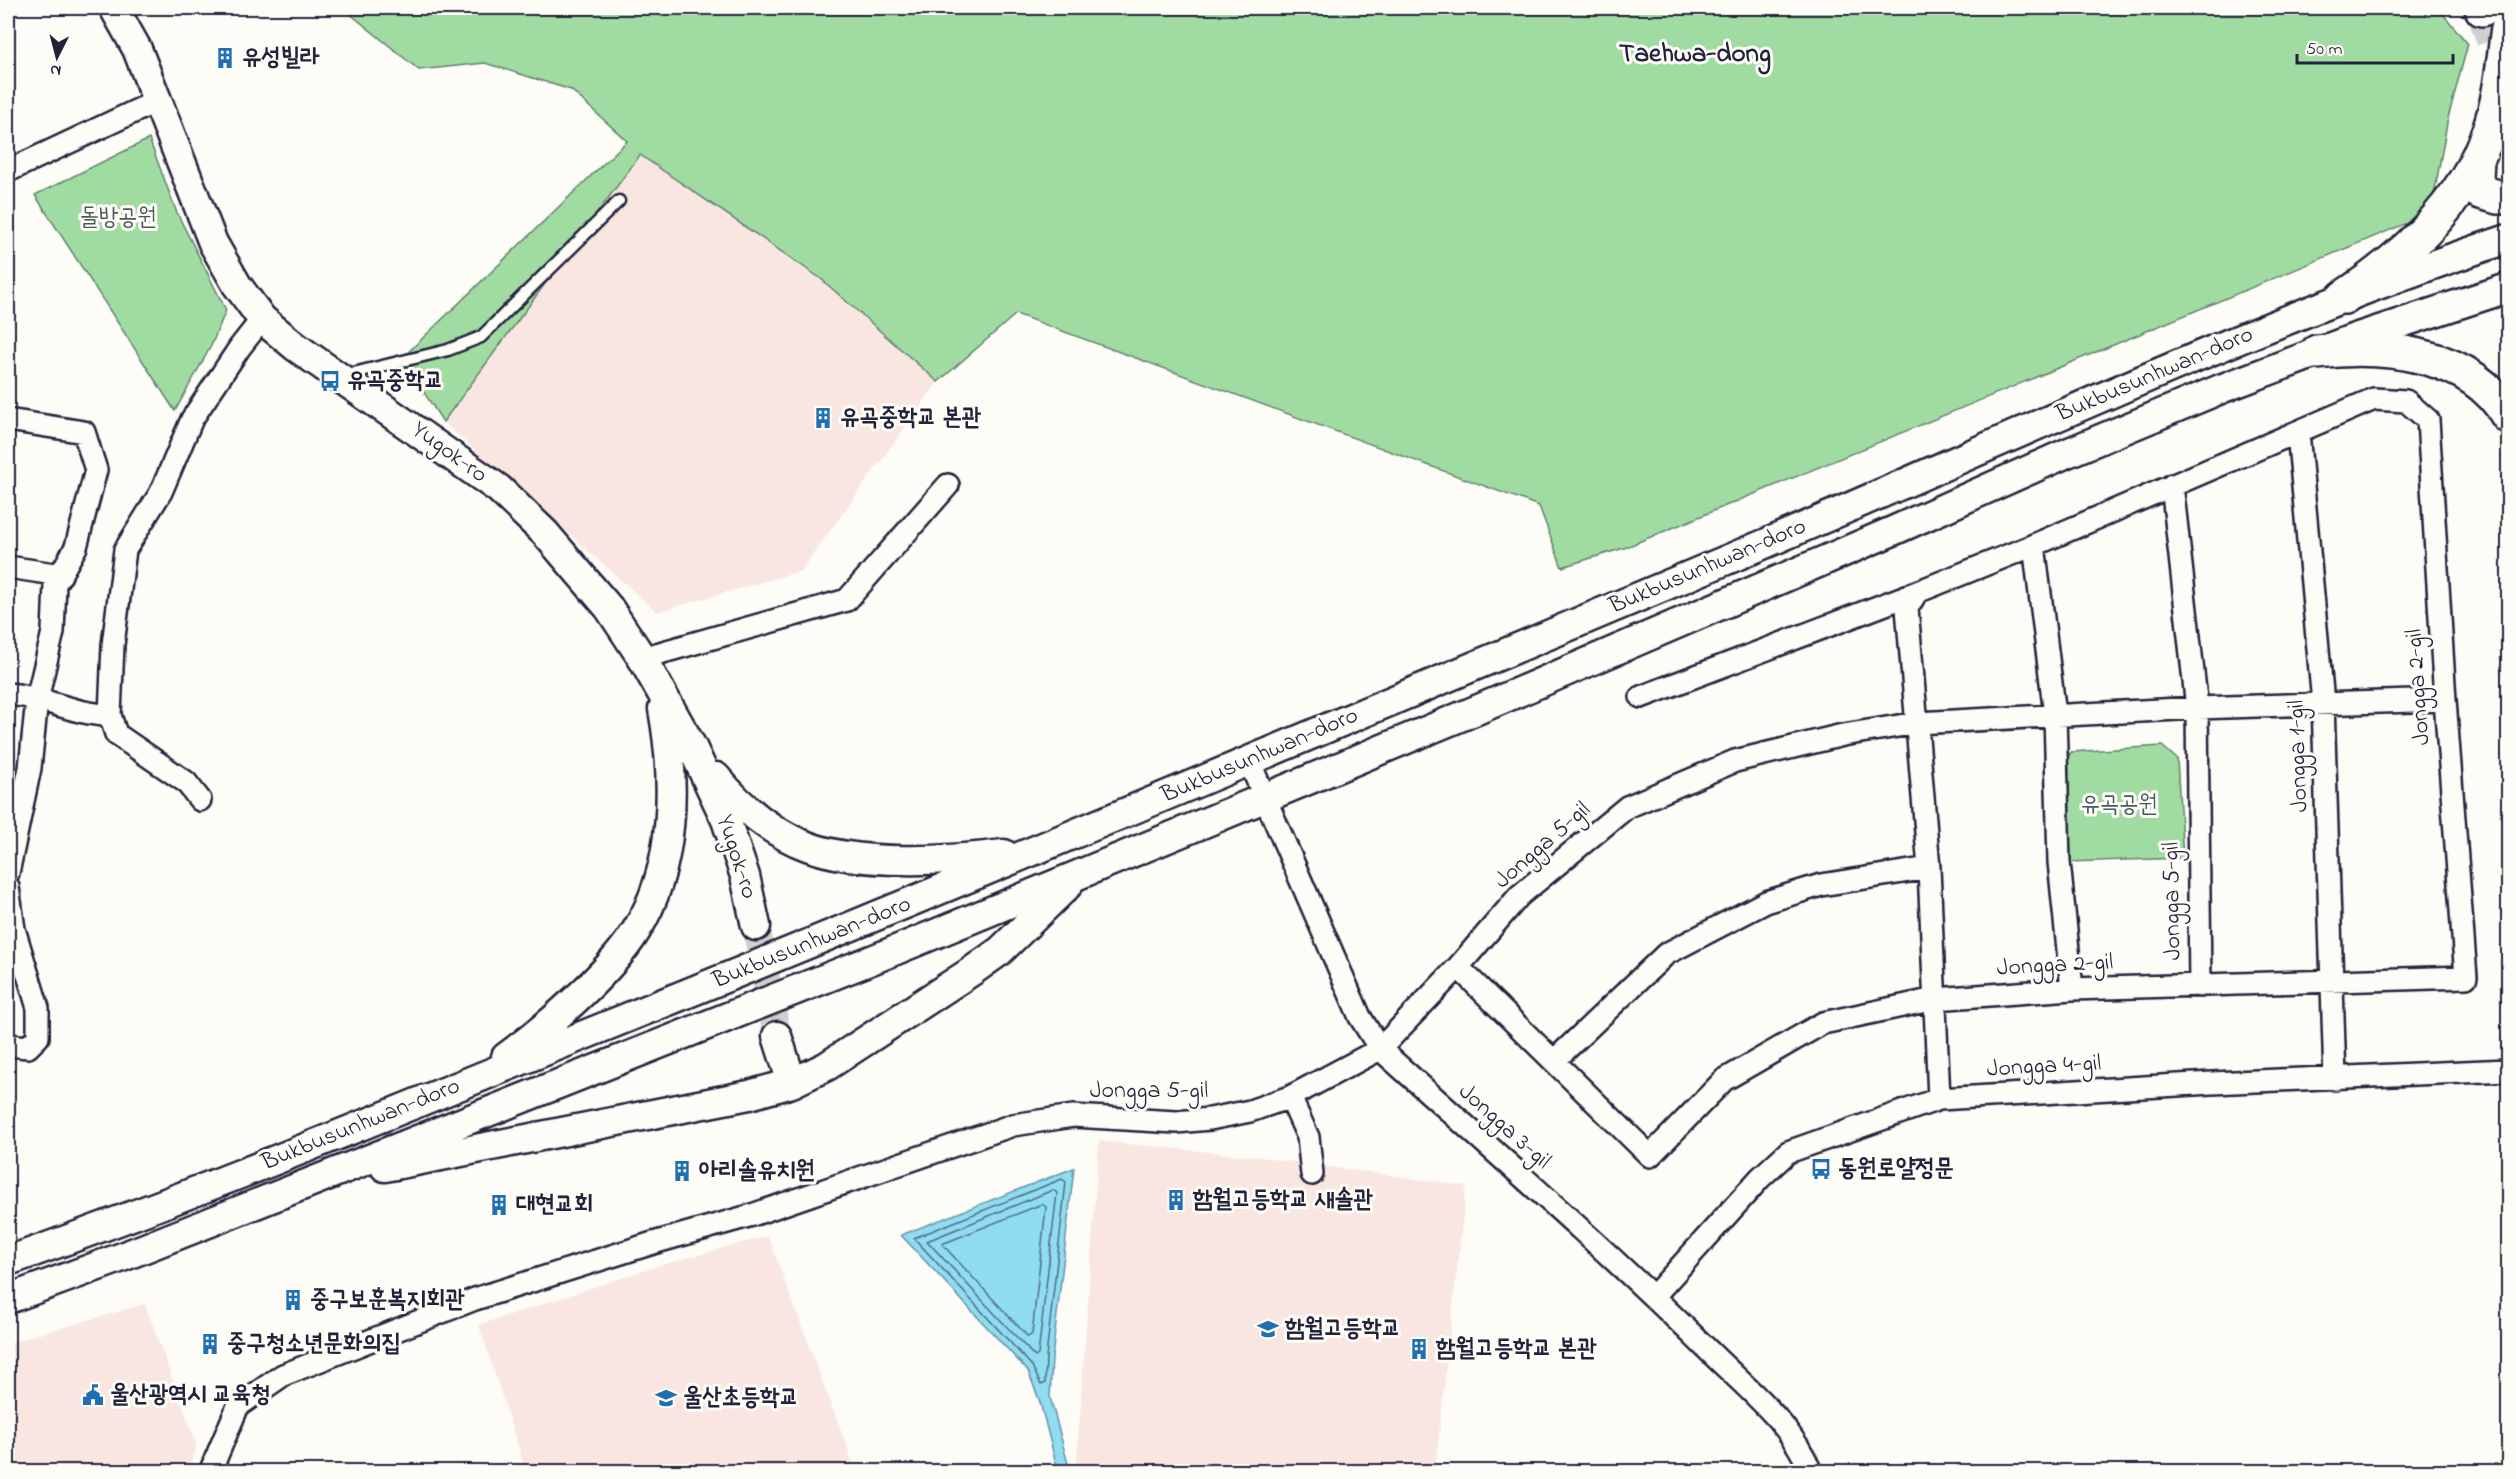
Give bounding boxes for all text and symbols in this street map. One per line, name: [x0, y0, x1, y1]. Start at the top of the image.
north arrow: [27, 27, 87, 87]
scale bar: [2297, 27, 2453, 65]
district label: Taehwa-dong: [1619, 35, 1771, 75]
text: 50 m: [2306, 37, 2343, 63]
place label: 유성빌라: [242, 41, 320, 76]
building icon: 유성빌라: [213, 46, 237, 70]
text: N: [49, 57, 62, 82]
park label: 돌방공원: [79, 201, 157, 236]
street label: Bukbusunhwan-doro: [2050, 318, 2259, 433]
place label: 유곡중학교: [347, 364, 444, 399]
bus stop icon: 유곡중학교: [318, 369, 342, 393]
place label: 유곡중학교 본관: [840, 401, 982, 436]
building icon: 유곡중학교 본관: [811, 406, 835, 430]
street label: Yugok-ro: [404, 413, 494, 493]
street label: Bukbusunhwan-doro: [1603, 510, 1812, 625]
street label: Jongga 2-gil: [2397, 628, 2441, 746]
street label: Bukbusunhwan-doro: [1155, 699, 1364, 814]
street label: Jongga 1-gil: [2280, 699, 2318, 813]
park label: 유곡공원: [2080, 788, 2158, 823]
street label: Jongga 5-gil: [1487, 794, 1599, 898]
street label: Yugok-ro: [706, 810, 766, 904]
street label: Jongga 5-gil: [2154, 841, 2192, 961]
street label: Bukbusunhwan-doro: [707, 887, 916, 999]
street label: Jongga 2-gil: [1996, 945, 2114, 987]
street label: Jongga 4-gil: [1986, 1047, 2102, 1087]
street label: Bukbusunhwan-doro: [256, 1069, 465, 1181]
street label: Jongga 5-gil: [1090, 1074, 1208, 1109]
street label: Jongga 3-gil: [1450, 1076, 1558, 1178]
place label: 동원로얄정문: [1838, 1152, 1954, 1187]
place label: 아리솔유치원: [699, 1154, 815, 1189]
bus stop icon: 동원로얄정문: [1809, 1157, 1833, 1181]
building icon: 아리솔유치원: [670, 1159, 694, 1183]
place label: 함월고등학교 새솔관: [1192, 1183, 1374, 1218]
place label: 대현교회: [516, 1188, 593, 1223]
building icon: 함월고등학교 새솔관: [1164, 1188, 1188, 1212]
building icon: 대현교회: [487, 1193, 511, 1217]
place label: 중구보훈복지회관: [310, 1283, 465, 1318]
building icon: 중구보훈복지회관: [281, 1288, 305, 1312]
place label: 함월고등학교: [1284, 1312, 1401, 1347]
school or university icon: 함월고등학교: [1256, 1317, 1280, 1341]
place label: 중구청소년문화의집: [227, 1327, 401, 1362]
building icon: 중구청소년문화의집: [198, 1332, 222, 1356]
place label: 함월고등학교 본관: [1435, 1332, 1597, 1367]
building icon: 함월고등학교 본관: [1407, 1337, 1431, 1361]
place label: 울산광역시 교육청: [110, 1378, 271, 1413]
place label: 울산초등학교: [683, 1381, 799, 1416]
public building icon: 울산광역시 교육청: [81, 1383, 105, 1407]
school or university icon: 울산초등학교: [654, 1386, 678, 1410]

